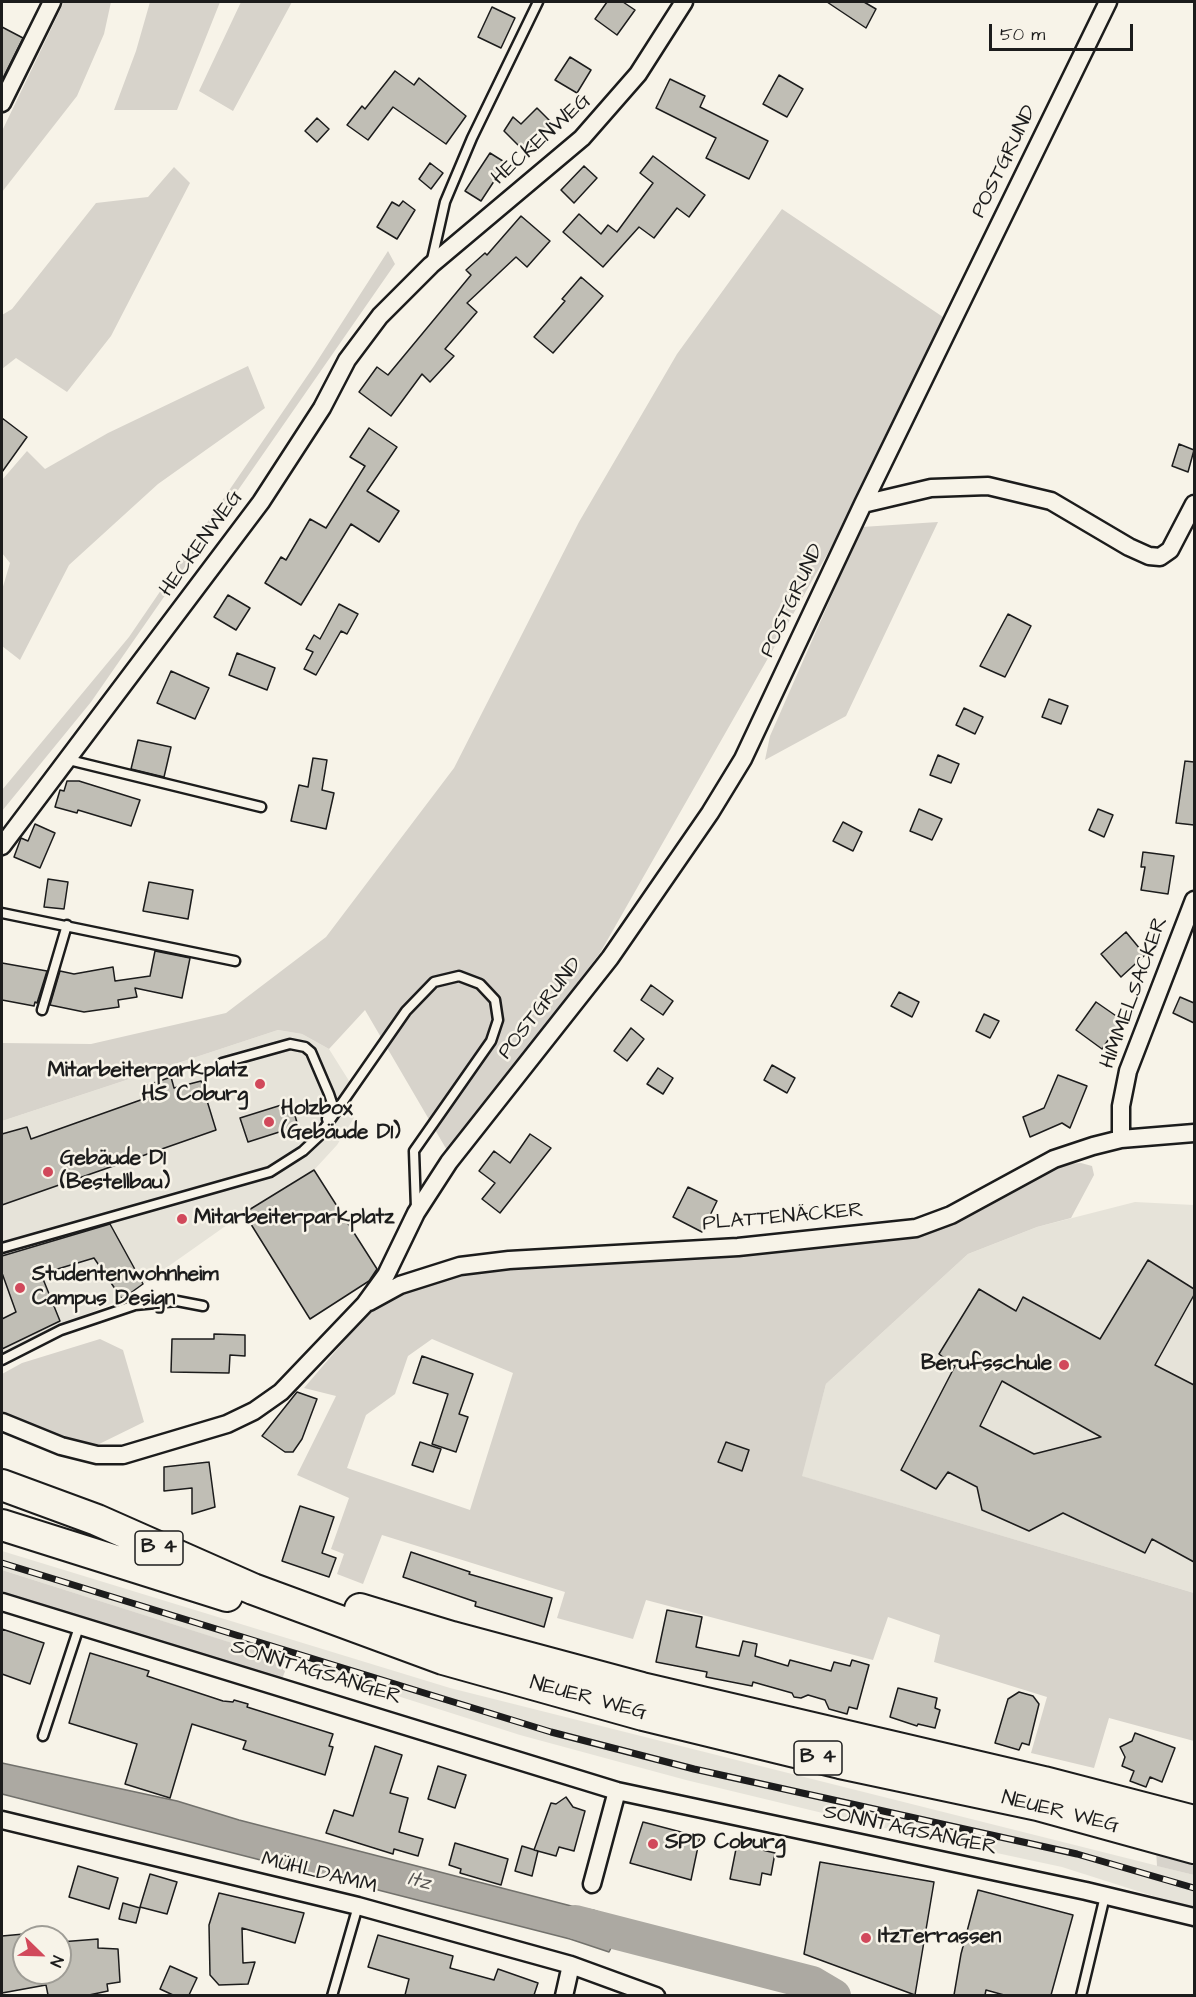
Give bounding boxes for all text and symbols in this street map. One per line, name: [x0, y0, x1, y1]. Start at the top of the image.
scale bar: [992, 12, 1136, 50]
text: 50 m: [1000, 22, 1045, 47]
street label: HECKENWEG: [487, 89, 597, 191]
street label: POSTGRUND: [967, 102, 1043, 222]
street label: HECKENWEG: [155, 486, 249, 602]
street label: POSTGRUND: [756, 540, 830, 662]
street label: HIMMELSACKER: [1096, 914, 1174, 1072]
street label: POSTGRUND: [493, 953, 589, 1065]
place label: Mitarbeiterparkplatz HS Coburg: [47, 1059, 248, 1109]
marker: Mitarbeiterparkplatz HS Coburg: [253, 1077, 267, 1091]
place label: Holzbox (Gebäude D1): [281, 1097, 401, 1147]
marker: Holzbox (Gebäude D1): [262, 1115, 276, 1129]
place label: Gebäude D1 (Bestellbau): [60, 1147, 170, 1197]
marker: Gebäude D1 (Bestellbau): [41, 1165, 55, 1179]
street label: PLATTENÄCKER: [701, 1198, 865, 1238]
place label: Mitarbeiterparkplatz: [194, 1206, 395, 1232]
marker: Mitarbeiterparkplatz: [175, 1212, 189, 1226]
place label: Studentenwohnheim Campus Design: [32, 1263, 219, 1313]
marker: Studentenwohnheim Campus Design: [13, 1281, 27, 1295]
place label: Berufsschule: [921, 1352, 1052, 1378]
marker: Berufsschule: [1057, 1358, 1071, 1372]
road number: B 4: [135, 1531, 183, 1565]
street label: SONNTAGSANGER: [228, 1635, 404, 1711]
street label: NEUER WEG: [527, 1671, 649, 1727]
road number: B 4: [794, 1741, 842, 1775]
street label: NEUER WEG: [999, 1786, 1121, 1840]
street label: SONNTAGSANGER: [821, 1800, 999, 1862]
place label: SPD Coburg: [665, 1831, 785, 1857]
marker: SPD Coburg: [646, 1837, 660, 1851]
street label: MÜHLDAMM: [259, 1847, 379, 1901]
water label: Itz: [405, 1866, 433, 1898]
north arrow: [12, 1925, 72, 1985]
place label: ItzTerrassen: [878, 1925, 1001, 1951]
marker: ItzTerrassen: [859, 1931, 873, 1945]
text: N: [45, 1952, 69, 1970]

